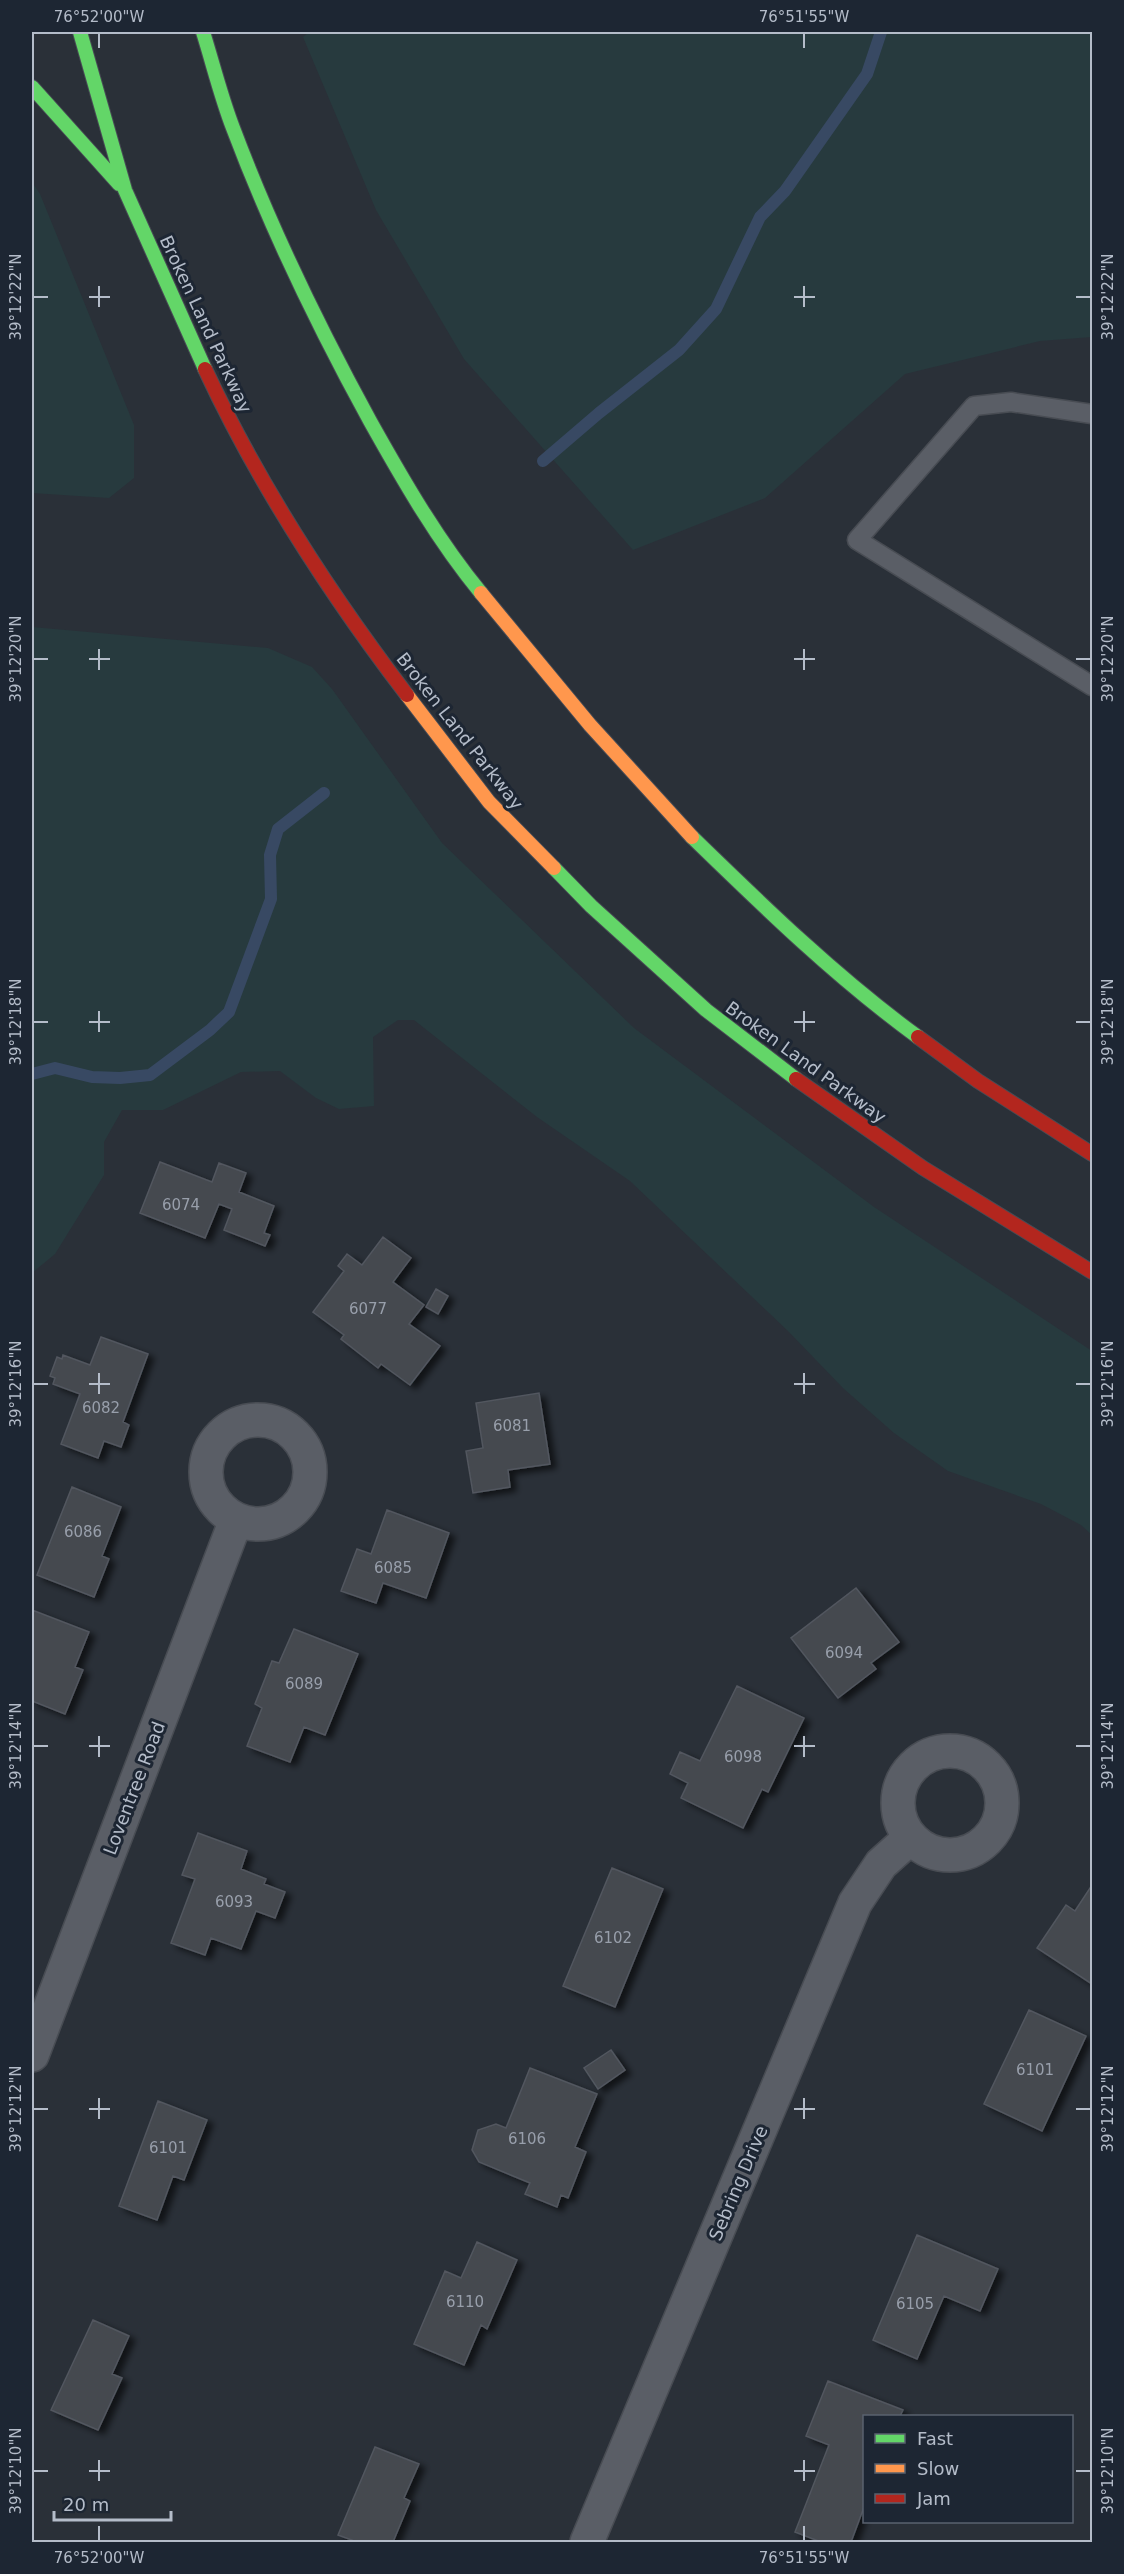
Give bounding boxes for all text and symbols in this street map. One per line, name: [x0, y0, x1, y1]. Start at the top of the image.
text: 76°52'00"W: [54, 8, 144, 26]
text: 76°51'55"W: [759, 8, 849, 26]
street label: Broken Land Parkway: [156, 232, 257, 416]
text: 39°12'22"N: [7, 253, 25, 341]
text: 39°12'22"N: [1099, 253, 1117, 341]
text: 39°12'20"N: [7, 615, 25, 703]
text: 39°12'20"N: [1099, 615, 1117, 703]
street label: Broken Land Parkway: [392, 648, 528, 814]
text: 39°12'18"N: [7, 978, 25, 1066]
text: 39°12'18"N: [1099, 978, 1117, 1066]
street label: Broken Land Parkway: [722, 997, 891, 1127]
house number: 6074: [162, 1196, 200, 1214]
house number: 6077: [349, 1300, 387, 1318]
text: 39°12'16"N: [7, 1340, 25, 1428]
text: 39°12'16"N: [1099, 1340, 1117, 1428]
house number: 6082: [82, 1399, 120, 1417]
house number: 6081: [493, 1417, 531, 1435]
house number: 6086: [64, 1523, 102, 1541]
house number: 6085: [374, 1559, 412, 1577]
house number: 6094: [825, 1644, 863, 1662]
house number: 6089: [285, 1675, 323, 1693]
text: 39°12'14"N: [7, 1702, 25, 1790]
text: 39°12'14"N: [1099, 1702, 1117, 1790]
street label: Loventree Road: [99, 1718, 169, 1858]
house number: 6098: [724, 1748, 762, 1766]
house number: 6093: [215, 1893, 253, 1911]
house number: 6102: [594, 1929, 632, 1947]
house number: 6101: [1016, 2061, 1054, 2079]
text: 39°12'12"N: [7, 2065, 25, 2153]
text: 39°12'12"N: [1099, 2065, 1117, 2153]
street label: Sebring Drive: [704, 2122, 772, 2244]
house number: 6106: [508, 2130, 546, 2148]
house number: 6101: [149, 2139, 187, 2157]
house number: 6110: [446, 2293, 484, 2311]
house number: 6105: [896, 2295, 934, 2313]
legend: [863, 2415, 1073, 2523]
text: 39°12'10"N: [7, 2427, 25, 2515]
text: 39°12'10"N: [1099, 2427, 1117, 2515]
text: Fast: [917, 2428, 953, 2449]
text: Slow: [917, 2458, 959, 2479]
scale bar: [54, 2484, 171, 2522]
text: Jam: [916, 2488, 951, 2509]
text: 20 m: [63, 2494, 109, 2515]
text: 76°52'00"W: [54, 2549, 144, 2567]
text: 76°51'55"W: [759, 2549, 849, 2567]

